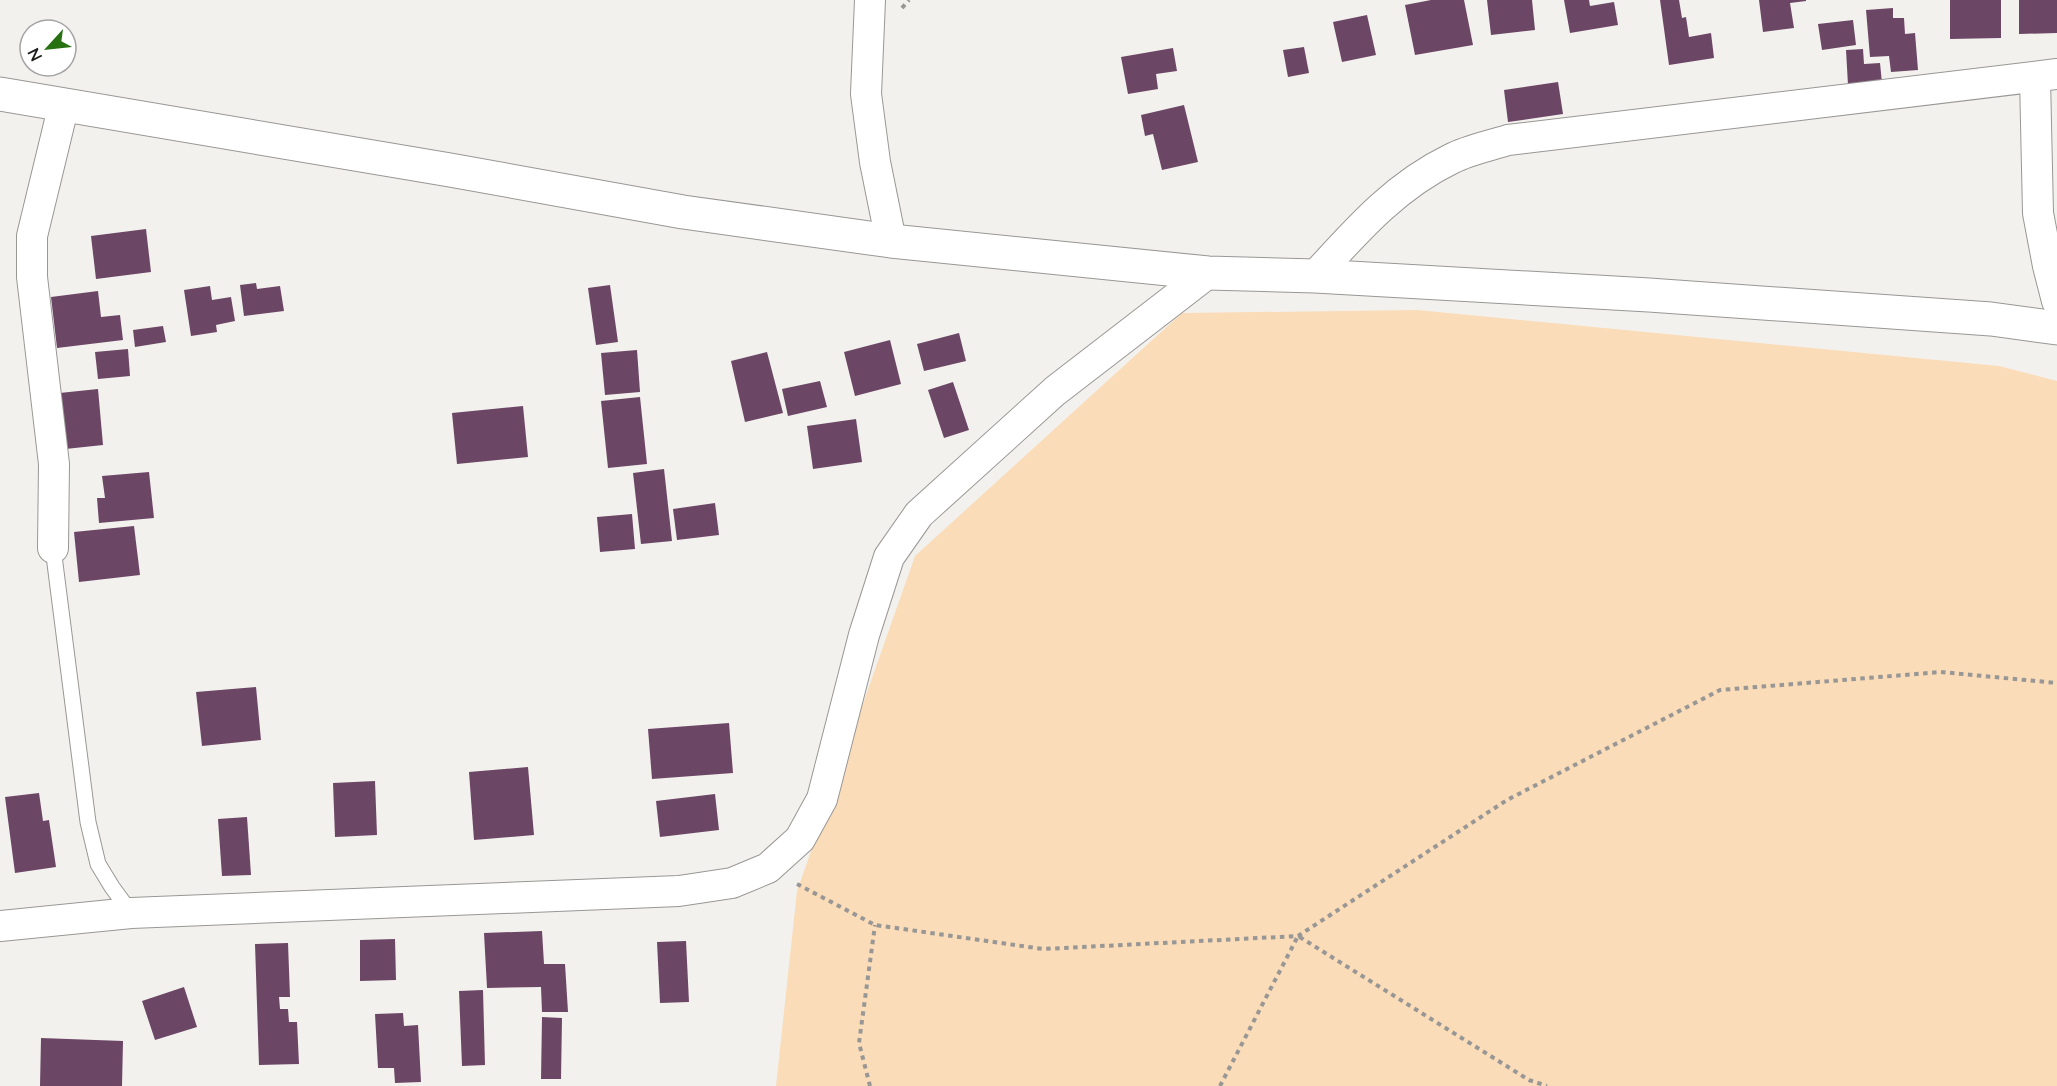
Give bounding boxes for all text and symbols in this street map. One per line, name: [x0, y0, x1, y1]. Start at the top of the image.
north arrow: [18, 18, 78, 78]
text: N: [23, 45, 45, 65]

